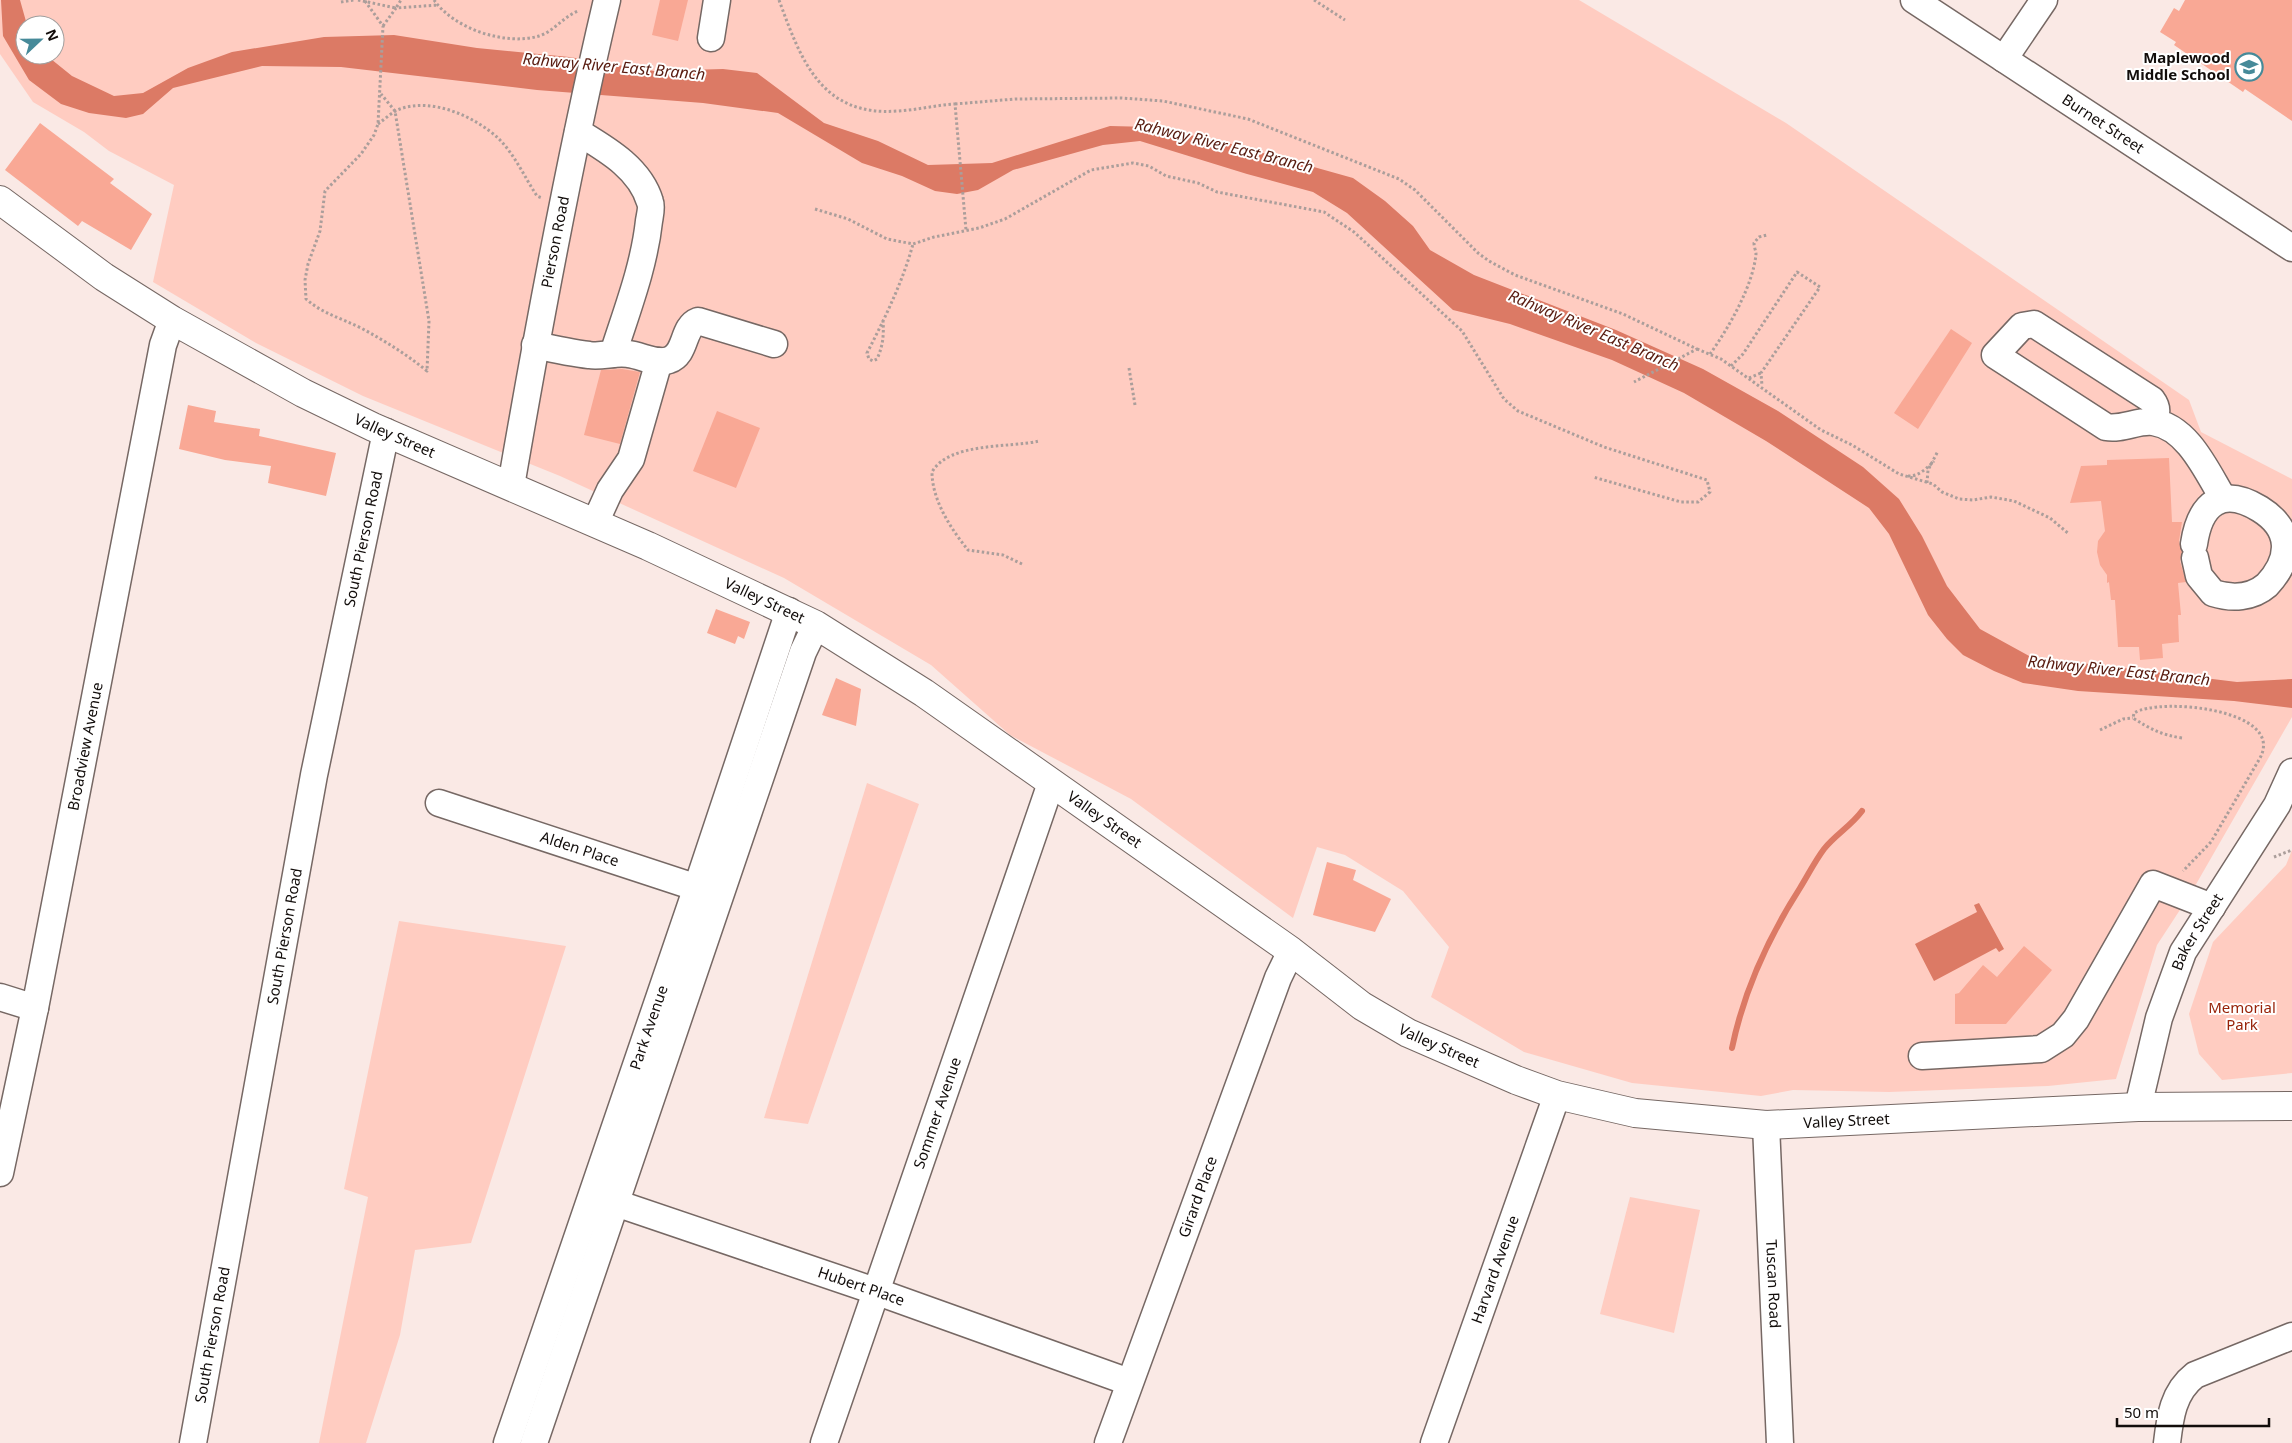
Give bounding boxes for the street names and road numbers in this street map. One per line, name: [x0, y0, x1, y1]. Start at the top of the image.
street label: Burnet Street: [2059, 89, 2149, 158]
street label: Pierson Road: [536, 194, 573, 289]
street label: Valley Street: [351, 408, 439, 462]
street label: South Pierson Road: [339, 469, 387, 609]
street label: Valley Street: [721, 572, 809, 628]
street label: Broadview Avenue: [62, 680, 107, 812]
street label: Valley Street: [1064, 786, 1147, 852]
street label: Alden Place: [538, 826, 622, 870]
street label: South Pierson Road: [262, 866, 306, 1006]
street label: Baker Street: [2166, 889, 2227, 973]
street label: Park Avenue: [624, 982, 672, 1072]
street label: Valley Street: [1395, 1019, 1483, 1072]
street label: Sommer Avenue: [908, 1054, 965, 1171]
street label: Valley Street: [1803, 1108, 1891, 1132]
street label: Girard Place: [1173, 1153, 1221, 1240]
street label: Harvard Avenue: [1466, 1212, 1523, 1326]
street label: Tuscan Road: [1762, 1239, 1786, 1329]
street label: Hubert Place: [815, 1261, 908, 1310]
street label: South Pierson Road: [189, 1265, 234, 1404]

